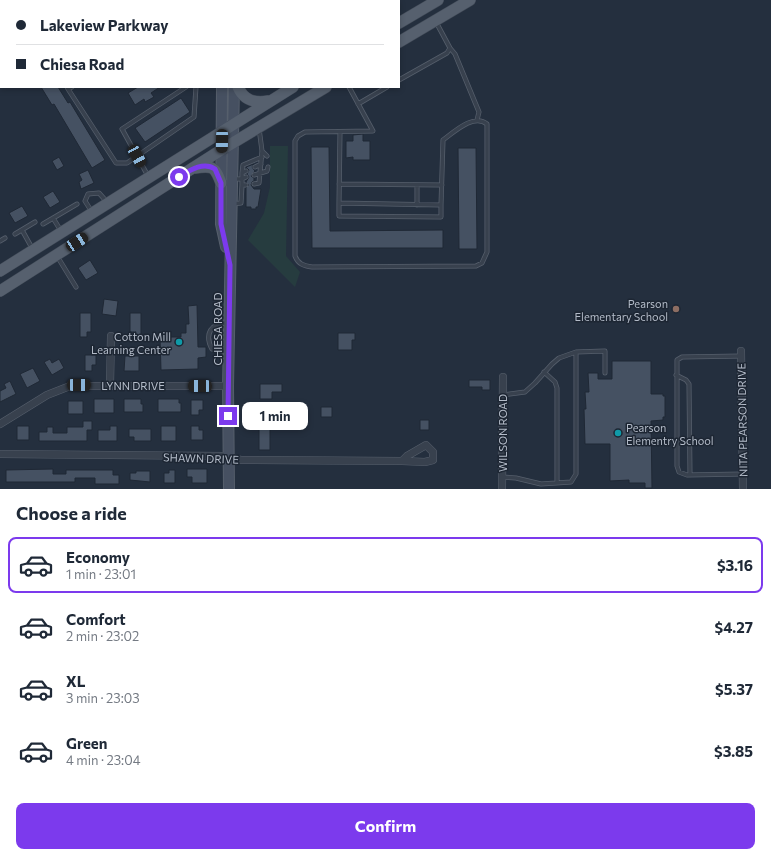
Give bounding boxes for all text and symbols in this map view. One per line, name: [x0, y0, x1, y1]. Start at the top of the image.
text: Lakeview Parkway: [40, 16, 168, 34]
text: Chiesa Road: [40, 55, 124, 73]
car: [216, 129, 228, 153]
car: [126, 143, 148, 169]
route start: [170, 168, 188, 186]
car: [64, 230, 90, 254]
street label: CHIESA ROAD: [211, 292, 224, 366]
place label: Pearson Elementary School: [575, 297, 668, 323]
marker: Pearson Elementary School: [671, 304, 681, 314]
place label: Cotton Mill Learning Center: [91, 330, 172, 356]
marker: Cotton Mill Learning Center: [174, 337, 184, 347]
street label: NITA PEARSON DRIVE: [735, 363, 749, 477]
car: [67, 379, 91, 391]
street label: LYNN DRIVE: [101, 379, 165, 392]
car: [188, 380, 212, 392]
street label: WILSON ROAD: [496, 394, 509, 472]
callout: 1 min: [242, 402, 308, 430]
route end: [219, 407, 237, 425]
text: 1 min: [260, 408, 290, 424]
place label: Pearson Elementry School: [626, 421, 714, 447]
marker: Pearson Elementry School: [613, 428, 623, 438]
street label: SHAWN DRIVE: [163, 450, 239, 466]
text: Choose a ride: [16, 502, 127, 524]
icon: car: [18, 547, 54, 583]
text: Economy: [66, 548, 130, 566]
text: $3.16: [717, 556, 753, 574]
text: 1 min · 23:01: [66, 566, 136, 582]
icon: car: [18, 609, 54, 645]
text: Comfort: [66, 610, 126, 628]
text: $4.27: [715, 618, 753, 636]
text: 2 min · 23:02: [66, 628, 139, 644]
icon: car: [18, 671, 54, 707]
text: XL: [66, 672, 85, 690]
text: $5.37: [715, 680, 753, 698]
text: 3 min · 23:03: [66, 690, 140, 706]
icon: car: [18, 733, 54, 769]
text: Green: [66, 734, 107, 752]
text: $3.85: [714, 742, 753, 760]
text: 4 min · 23:04: [66, 752, 140, 768]
button: Confirm: [16, 803, 755, 849]

